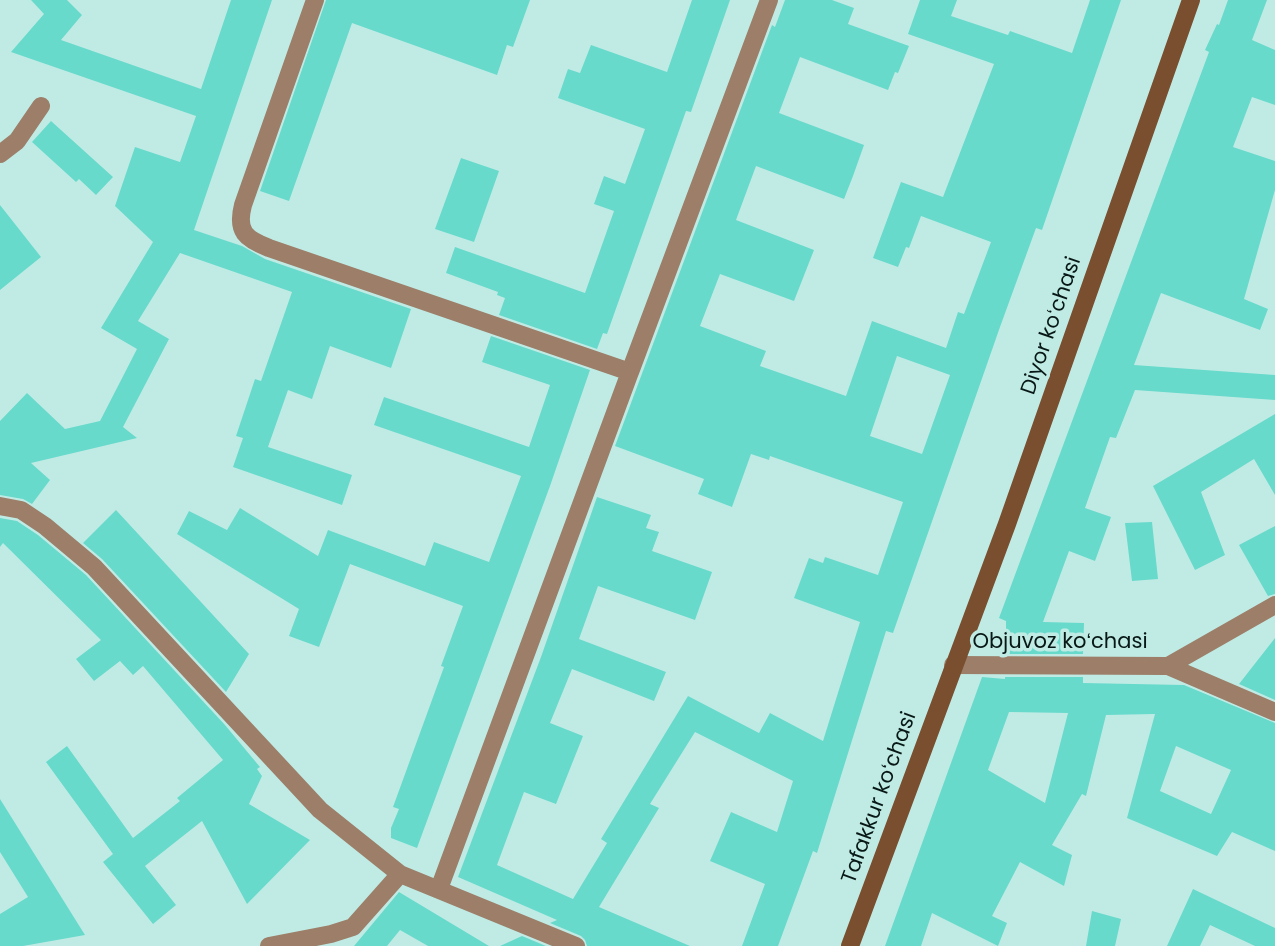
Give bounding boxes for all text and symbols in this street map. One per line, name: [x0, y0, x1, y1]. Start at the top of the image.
street label: Diyor koʻchasi: [1017, 254, 1087, 398]
street label: Objuvoz koʻchasi: [972, 630, 1148, 656]
street label: Tafakkur koʻchasi: [837, 709, 923, 887]

